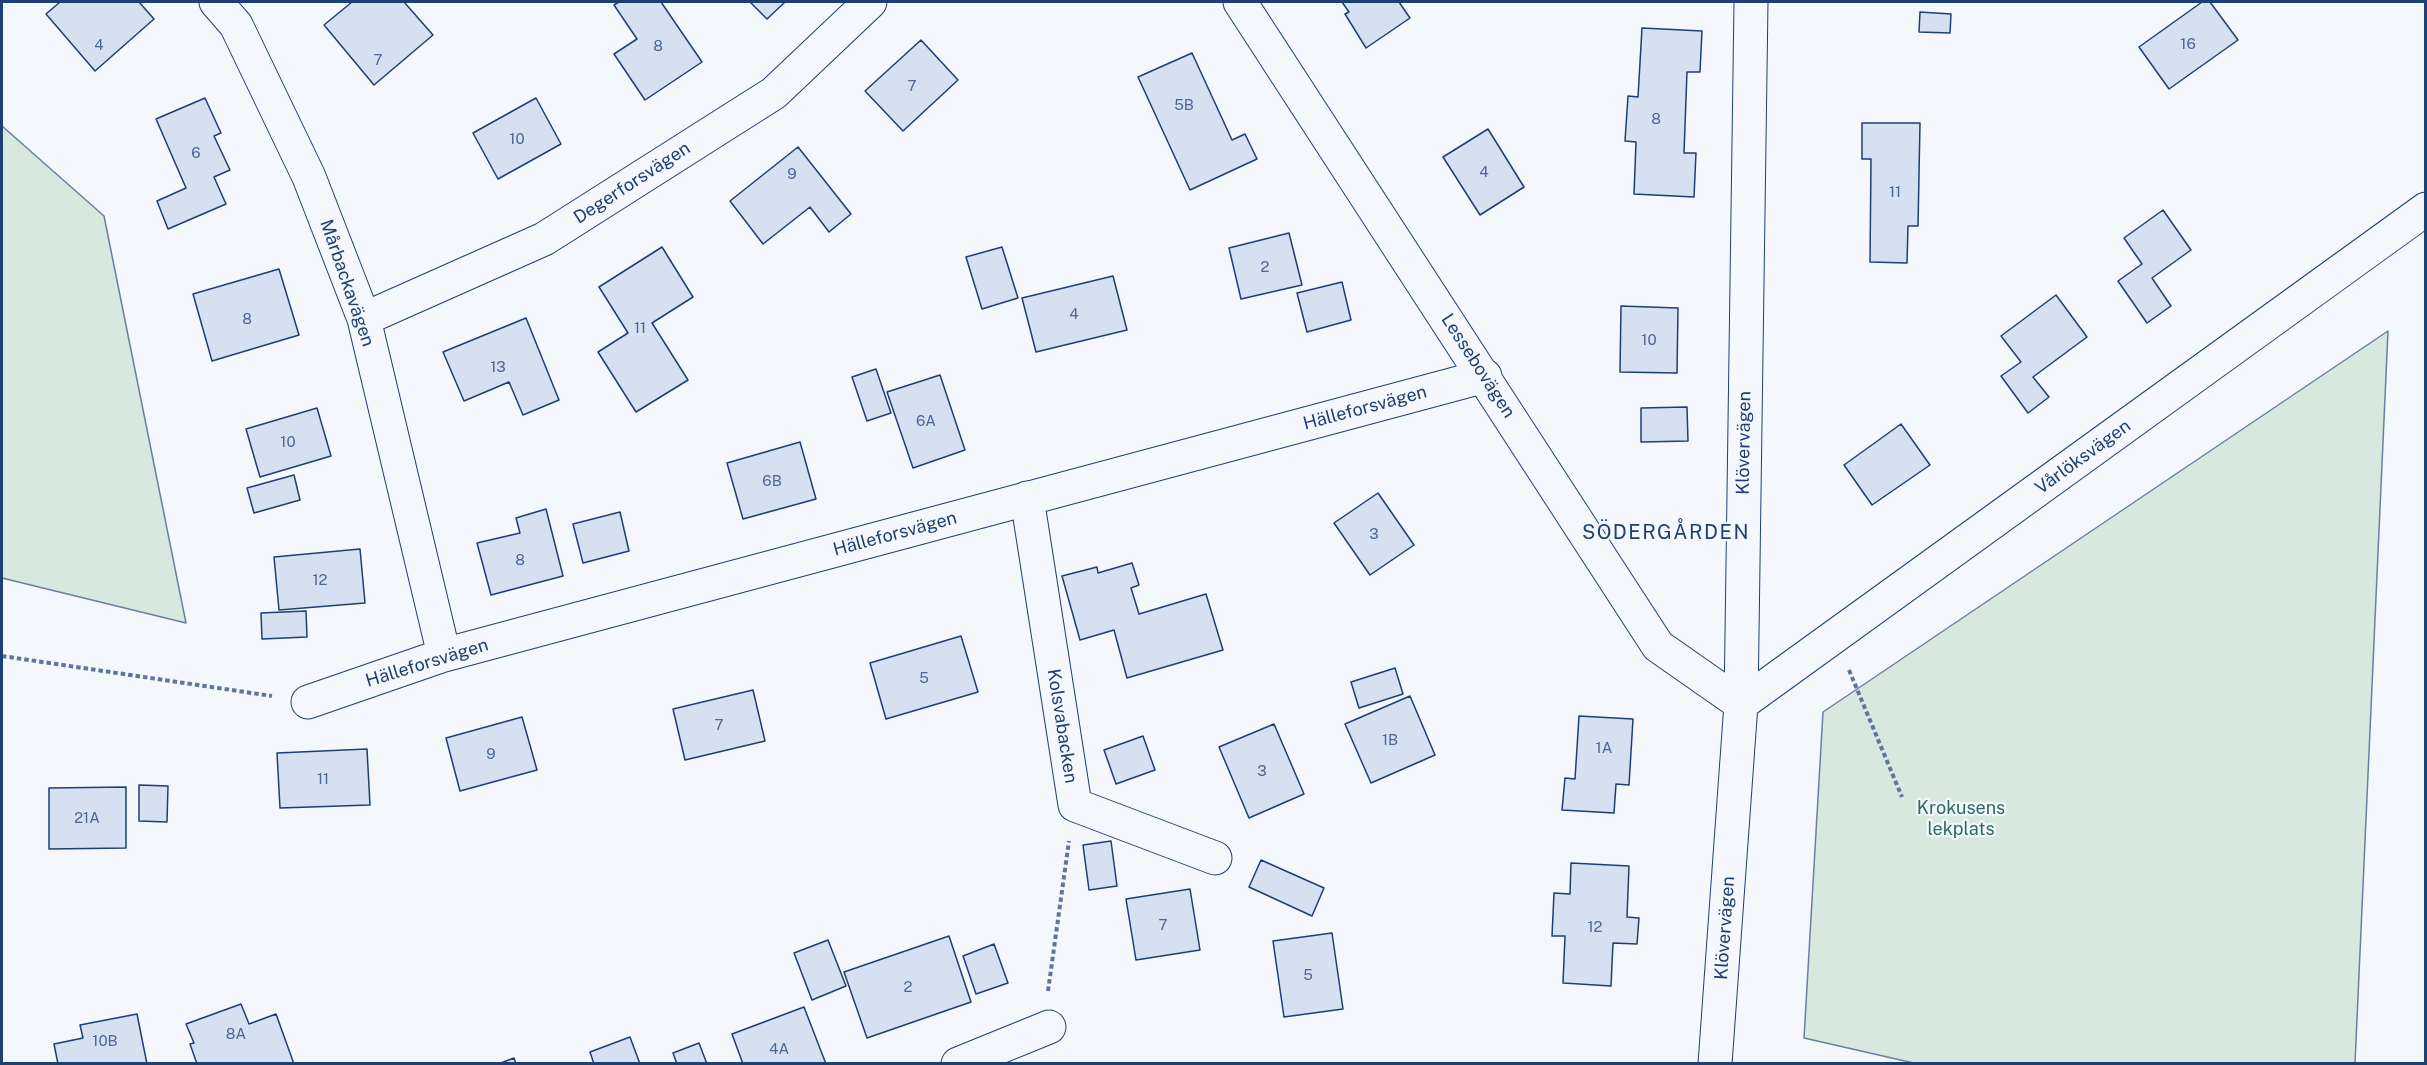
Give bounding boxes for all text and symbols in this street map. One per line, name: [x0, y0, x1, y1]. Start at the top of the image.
house number: 16: [2180, 35, 2196, 53]
house number: 4: [94, 36, 104, 54]
house number: 8: [653, 37, 663, 55]
house number: 7: [373, 51, 383, 69]
house number: 7: [907, 77, 917, 95]
house number: 5B: [1174, 96, 1194, 114]
house number: 8: [1651, 110, 1661, 128]
house number: 10: [509, 130, 525, 148]
street label: Degerforsvägen: [570, 137, 694, 229]
house number: 6: [191, 144, 201, 162]
house number: 4: [1479, 163, 1489, 181]
house number: 9: [787, 165, 797, 183]
house number: 11: [1889, 183, 1901, 201]
street label: Mårbackavägen: [315, 217, 379, 349]
house number: 2: [1261, 258, 1269, 276]
house number: 4: [1069, 305, 1079, 323]
house number: 8: [242, 310, 252, 328]
street label: Lessebovägen: [1436, 310, 1520, 422]
house number: 11: [634, 319, 646, 337]
house number: 10: [1641, 331, 1657, 349]
house number: 13: [490, 358, 506, 376]
street label: Hälleforsvägen: [1301, 381, 1429, 435]
street label: Klövervägen: [1732, 391, 1756, 495]
house number: 6A: [916, 412, 936, 430]
street label: Vårlöksvägen: [2031, 415, 2135, 499]
house number: 10: [280, 433, 296, 451]
house number: 6B: [762, 472, 782, 490]
street label: Hälleforsvägen: [831, 507, 959, 561]
district label: SÖDERGÅRDEN: [1582, 521, 1750, 545]
house number: 3: [1369, 525, 1379, 543]
house number: 8: [515, 551, 525, 569]
house number: 12: [312, 571, 328, 589]
street label: Hälleforsvägen: [363, 634, 491, 692]
street label: Kolsvabacken: [1042, 667, 1082, 785]
house number: 5: [919, 669, 929, 687]
house number: 7: [714, 716, 724, 734]
house number: 1B: [1382, 731, 1398, 749]
house number: 1A: [1596, 739, 1612, 757]
house number: 9: [486, 745, 496, 763]
house number: 3: [1257, 762, 1267, 780]
house number: 11: [317, 770, 329, 788]
park label: Krokusens lekplats: [1917, 797, 2005, 840]
house number: 21A: [74, 809, 100, 827]
street label: Klövervägen: [1711, 875, 1739, 981]
house number: 7: [1158, 916, 1168, 934]
house number: 12: [1587, 918, 1603, 936]
house number: 5: [1303, 966, 1313, 984]
house number: 2: [904, 978, 912, 996]
house number: 8A: [226, 1025, 246, 1043]
house number: 10B: [92, 1032, 118, 1050]
house number: 4A: [769, 1040, 789, 1058]

